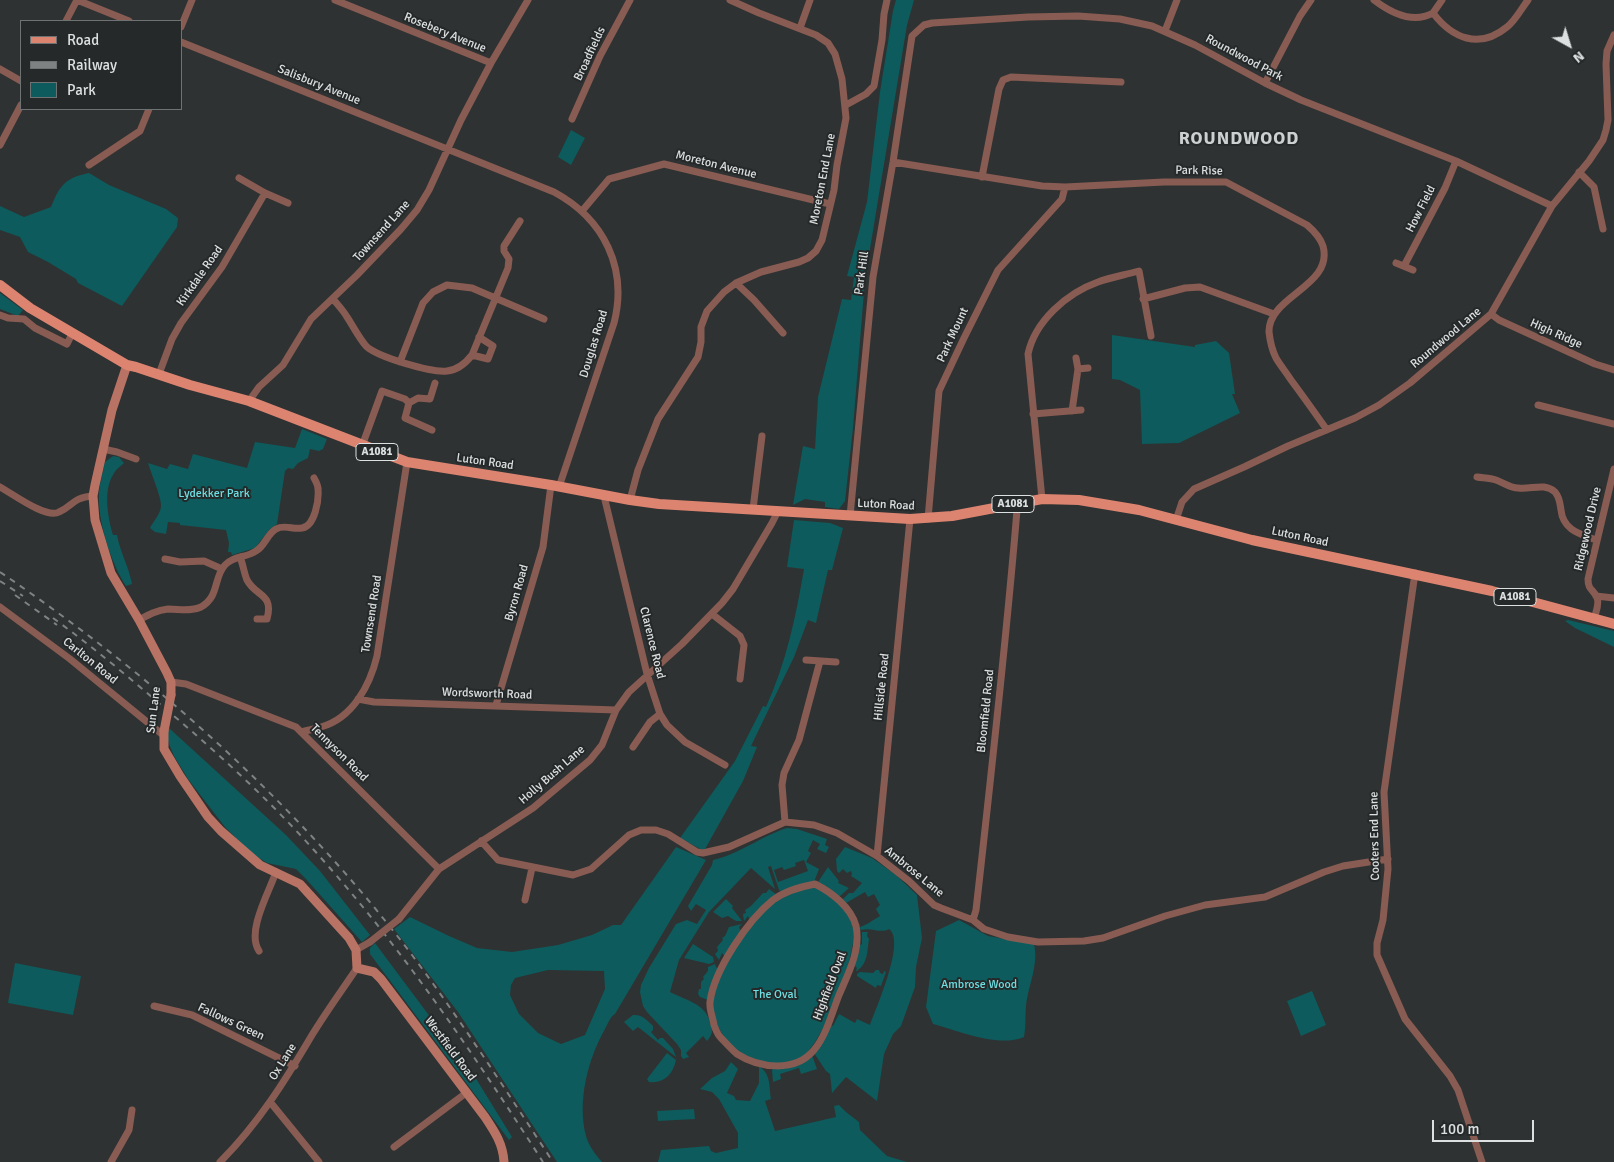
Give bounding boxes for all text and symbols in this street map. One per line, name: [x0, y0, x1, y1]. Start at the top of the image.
street label: Rosebery Avenue: [402, 10, 488, 56]
legend: [20, 20, 182, 110]
north arrow: [1544, 20, 1594, 70]
street label: Broadfields: [571, 25, 609, 83]
text: Road: [67, 31, 99, 49]
street label: Roundwood Park: [1203, 32, 1285, 84]
text: N: [1570, 47, 1588, 67]
text: Railway: [67, 56, 117, 74]
street label: Salisbury Avenue: [275, 62, 363, 108]
text: Park: [67, 81, 96, 99]
district label: ROUNDWOOD: [1178, 128, 1300, 150]
street label: Moreton End Lane: [807, 132, 839, 226]
street label: Moreton Avenue: [674, 148, 758, 182]
street label: Park Rise: [1175, 163, 1223, 179]
street label: How Field: [1403, 183, 1439, 235]
street label: Townsend Lane: [351, 197, 413, 265]
street label: Kirkdale Road: [174, 243, 226, 309]
street label: Park Hill: [852, 250, 872, 296]
street label: Roundwood Lane: [1408, 304, 1484, 372]
street label: Park Mount: [934, 305, 972, 365]
street label: Douglas Road: [577, 308, 611, 380]
street label: High Ridge: [1527, 316, 1585, 352]
road number: A1081: [356, 444, 398, 461]
street label: Luton Road: [455, 451, 515, 473]
street label: Ridgewood Drive: [1571, 486, 1605, 572]
park label: Lydekker Park: [178, 487, 250, 501]
street label: Luton Road: [857, 496, 915, 514]
road number: A1081: [992, 496, 1034, 512]
street label: Luton Road: [1270, 524, 1330, 550]
street label: Byron Road: [502, 563, 532, 623]
street label: Townsend Road: [359, 574, 385, 654]
road number: A1081: [1494, 588, 1536, 606]
street label: Clarence Road: [636, 606, 668, 680]
street label: Carlton Road: [60, 635, 120, 687]
street label: Hillside Road: [871, 653, 893, 721]
street label: Bloomfield Road: [974, 669, 998, 753]
street label: Wordsworth Road: [442, 685, 532, 703]
street label: Sun Lane: [144, 686, 164, 734]
street label: Tennyson Road: [307, 721, 371, 785]
street label: Holly Bush Lane: [516, 743, 588, 807]
street label: Cooters End Lane: [1367, 791, 1383, 881]
street label: Ambrose Lane: [881, 844, 947, 900]
street label: Highfield Oval: [810, 950, 850, 1022]
park label: Ambrose Wood: [941, 978, 1017, 992]
park label: The Oval: [753, 988, 797, 1002]
street label: Fallows Green: [195, 1000, 267, 1044]
street label: Westfield Road: [421, 1014, 479, 1084]
street label: Ox Lane: [266, 1041, 300, 1083]
scale bar: [1434, 1110, 1536, 1142]
text: 100 m: [1440, 1120, 1480, 1138]

